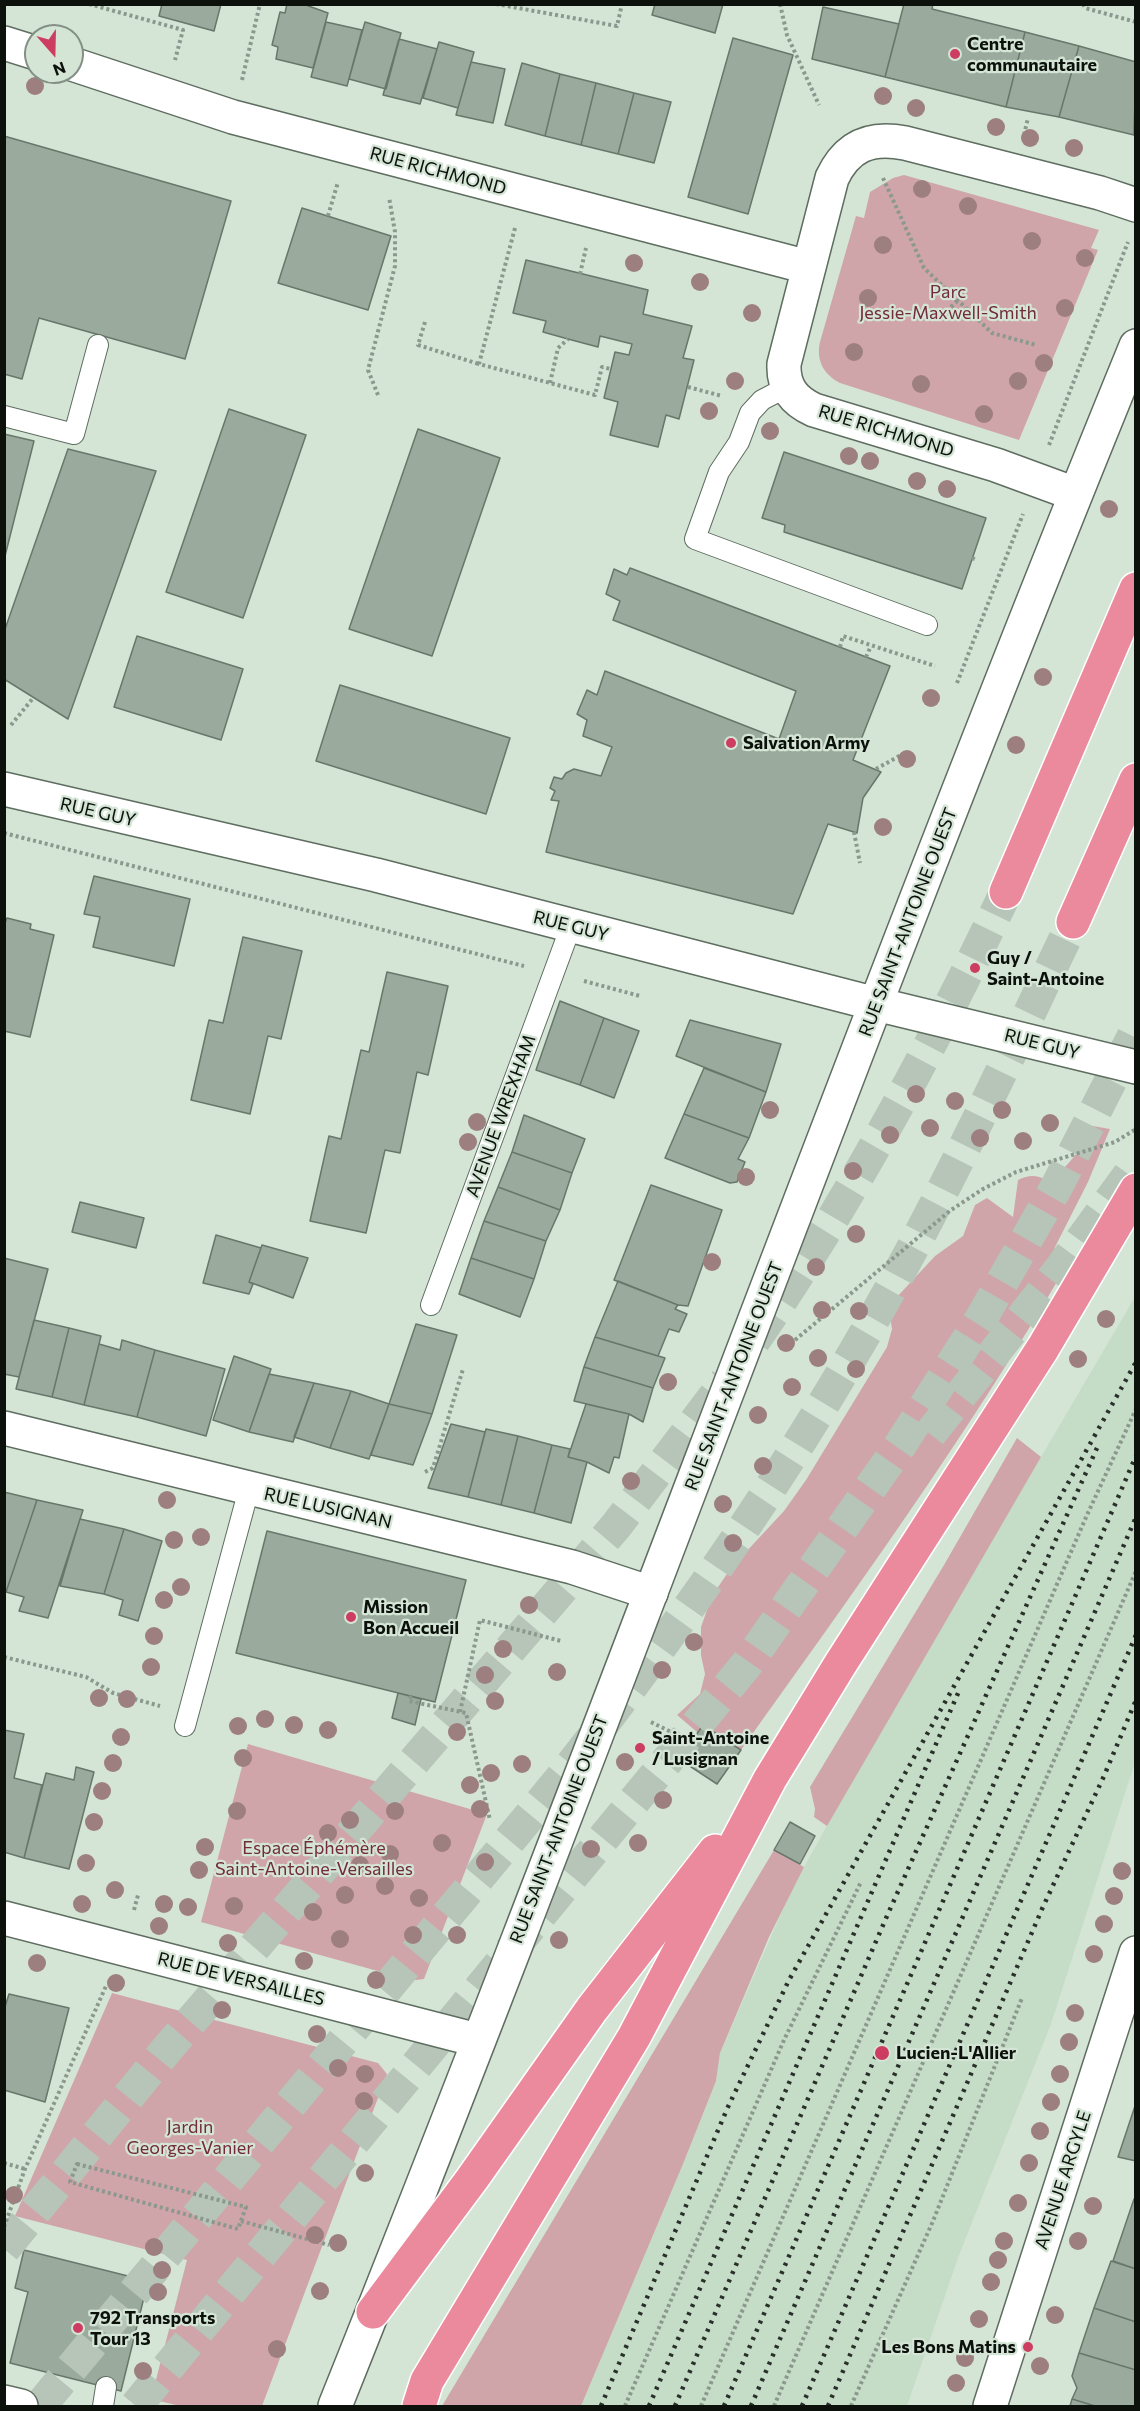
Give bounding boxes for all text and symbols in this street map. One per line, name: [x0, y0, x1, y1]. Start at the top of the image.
north arrow: [24, 24, 84, 84]
place label: Centre communautaire: [967, 33, 1097, 76]
marker: Centre communautaire: [948, 47, 962, 61]
text: N: [51, 59, 69, 80]
street label: RUE RICHMOND: [367, 142, 509, 200]
park label: Parc Jessie-Maxwell-Smith: [859, 281, 1037, 324]
street label: RUE RICHMOND: [816, 400, 956, 462]
place label: Salvation Army: [743, 732, 870, 754]
marker: Salvation Army: [724, 736, 738, 750]
street label: RUE GUY: [58, 793, 138, 831]
street label: RUE SAINT-ANTOINE OUEST: [854, 805, 962, 1039]
street label: RUE GUY: [531, 906, 611, 946]
place label: Guy / Saint-Antoine: [987, 947, 1104, 990]
marker: Guy / Saint-Antoine: [968, 961, 982, 975]
street label: RUE GUY: [1002, 1024, 1082, 1064]
street label: AVENUE WREXHAM: [462, 1032, 540, 1200]
street label: RUE SAINT-ANTOINE OUEST: [680, 1259, 788, 1493]
street label: RUE LUSIGNAN: [262, 1483, 394, 1533]
place label: Mission Bon Accueil: [363, 1596, 459, 1638]
marker: Mission Bon Accueil: [344, 1610, 358, 1624]
street label: RUE SAINT-ANTOINE OUEST: [505, 1712, 613, 1946]
place label: Saint-Antoine / Lusignan: [652, 1727, 769, 1770]
marker: Saint-Antoine / Lusignan: [633, 1741, 647, 1755]
park label: Espace Éphémère Saint-Antoine-Versailles: [215, 1837, 413, 1880]
street label: RUE DE VERSAILLES: [155, 1948, 327, 2010]
place label: Lucien-L'Allier: [896, 2042, 1016, 2064]
marker: Lucien-L'Allier: [873, 2044, 891, 2062]
street label: AVENUE ARGYLE: [1030, 2108, 1096, 2252]
park label: Jardin Georges-Vanier: [126, 2116, 254, 2158]
place label: 792 Transports Tour 13: [90, 2307, 215, 2350]
marker: 792 Transports Tour 13: [71, 2321, 85, 2335]
place label: Les Bons Matins: [881, 2336, 1016, 2358]
marker: Les Bons Matins: [1021, 2340, 1035, 2354]

